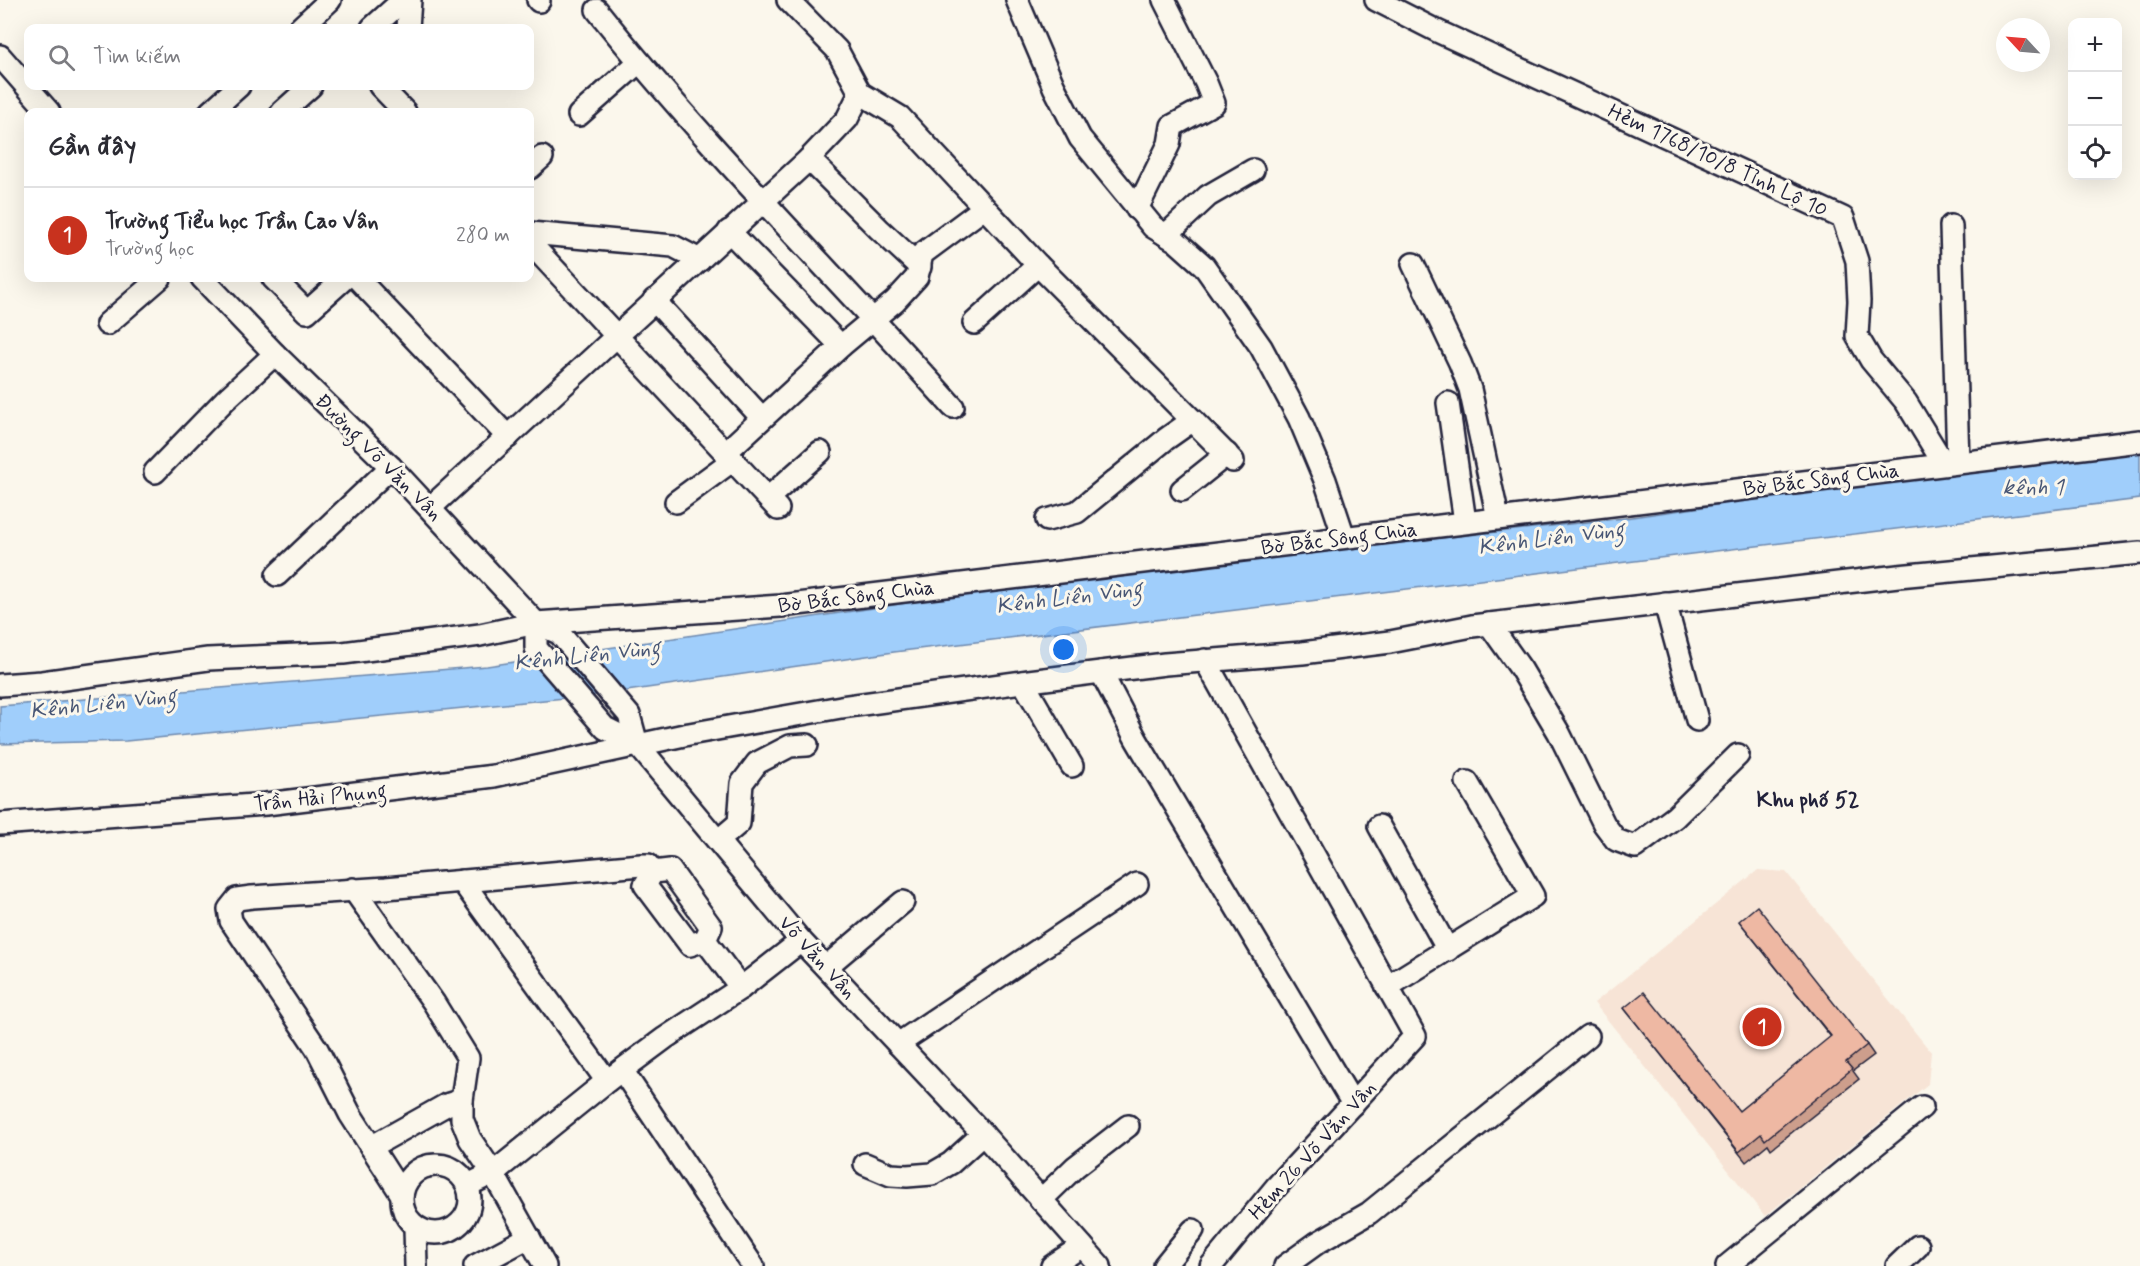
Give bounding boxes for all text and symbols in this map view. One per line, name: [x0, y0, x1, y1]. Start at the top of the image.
north arrow: [1996, 18, 2050, 72]
map controls: [2068, 18, 2122, 180]
button: +: [2068, 18, 2122, 72]
search box: [24, 24, 534, 90]
icon: search: [45, 41, 78, 74]
text: Tìm kiếm: [93, 43, 181, 71]
button: −: [2068, 72, 2122, 126]
street label: Hẻm 1768/10/8 Tỉnh Lộ 10: [1603, 98, 1832, 224]
button: locate: [2068, 126, 2122, 180]
text: Gần đây: [48, 130, 136, 164]
text: Trường Tiểu học Trần Cao Vân: [105, 208, 379, 236]
text: 1: [63, 222, 72, 249]
text: 280 m: [456, 222, 510, 249]
text: Trường học: [105, 236, 194, 263]
street label: Đường Võ Văn Vân: [307, 388, 448, 529]
street label: Bờ Bắc Sông Chùa: [1741, 457, 1901, 505]
water label: kênh 1: [2003, 474, 2065, 502]
street label: Bờ Bắc Sông Chùa: [1259, 516, 1419, 564]
water label: Kênh Liên Vùng: [1477, 516, 1629, 565]
street label: Bờ Bắc Sông Chùa: [776, 574, 936, 622]
water label: Kênh Liên Vùng: [995, 575, 1147, 624]
water label: Kênh Liên Vùng: [513, 634, 665, 681]
your location: [1049, 635, 1078, 664]
water label: Kênh Liên Vùng: [29, 682, 181, 729]
street label: Trần Hải Phụng: [252, 777, 388, 821]
district label: Khu phố 52: [1757, 787, 1859, 815]
street label: Võ Văn Vân: [772, 910, 863, 1006]
pin: 1: [1742, 1004, 1782, 1050]
street label: Hẻm 26 Võ Văn Vân: [1243, 1075, 1383, 1226]

